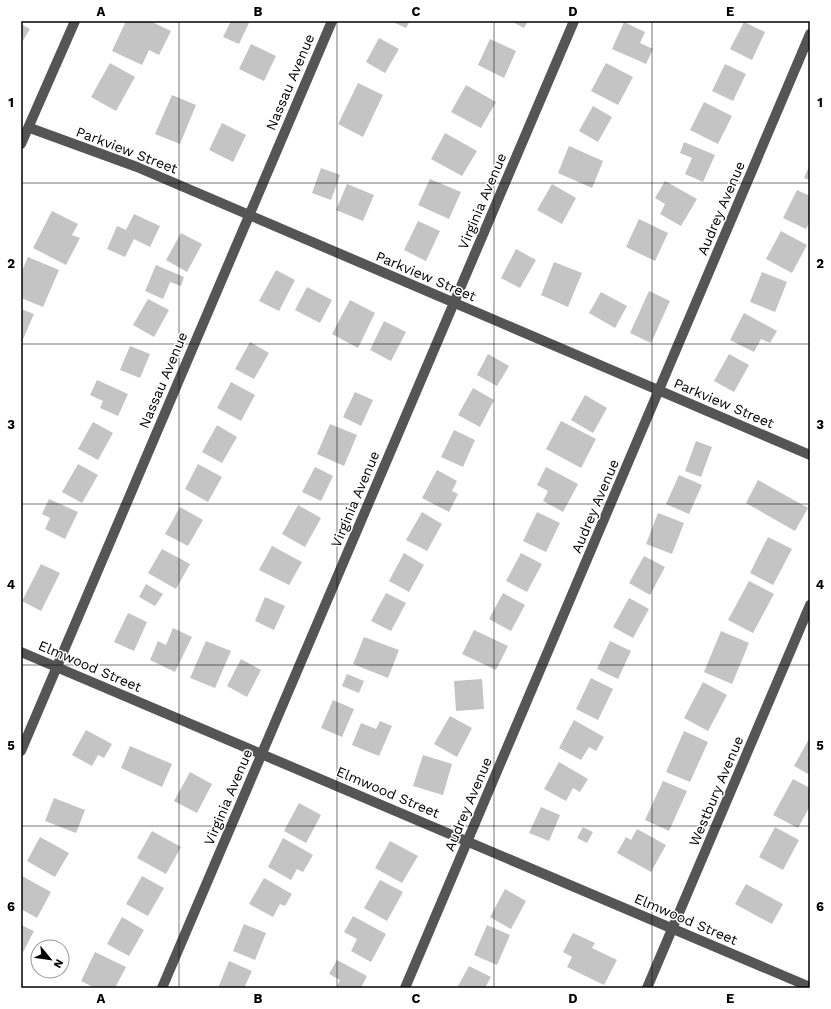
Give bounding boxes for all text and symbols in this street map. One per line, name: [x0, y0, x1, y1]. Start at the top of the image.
text: A: [97, 4, 106, 19]
text: B: [254, 4, 263, 19]
text: C: [412, 4, 421, 19]
text: D: [568, 4, 578, 19]
text: E: [726, 4, 734, 19]
street label: Nassau Avenue: [262, 31, 318, 133]
text: 1: [8, 95, 14, 110]
text: 1: [817, 95, 823, 110]
street label: Parkview Street: [74, 123, 180, 177]
street label: Virginia Avenue: [455, 150, 509, 252]
street label: Audrey Avenue: [694, 159, 748, 257]
street label: Parkview Street: [373, 248, 479, 304]
text: 2: [7, 256, 15, 271]
text: 2: [816, 256, 824, 271]
street label: Nassau Avenue: [135, 329, 191, 431]
street label: Parkview Street: [671, 375, 777, 431]
text: 3: [7, 417, 15, 432]
text: 3: [816, 417, 824, 432]
street label: Virginia Avenue: [328, 448, 382, 550]
street label: Audrey Avenue: [568, 457, 622, 555]
text: 4: [7, 577, 16, 592]
text: 4: [816, 577, 825, 592]
street label: Elmwood Street: [36, 637, 144, 695]
street label: Westbury Avenue: [686, 734, 746, 848]
text: 5: [7, 738, 15, 753]
text: 5: [816, 738, 824, 753]
street label: Virginia Avenue: [201, 746, 255, 848]
street label: Audrey Avenue: [441, 755, 495, 853]
street label: Elmwood Street: [334, 763, 442, 821]
street label: Elmwood Street: [632, 890, 740, 948]
text: 6: [7, 899, 15, 914]
text: 6: [816, 899, 824, 914]
north arrow: [30, 939, 70, 979]
text: N: [51, 957, 66, 970]
text: A: [97, 991, 106, 1006]
text: B: [254, 991, 263, 1006]
text: C: [412, 991, 421, 1006]
text: D: [568, 991, 578, 1006]
text: E: [726, 991, 734, 1006]

